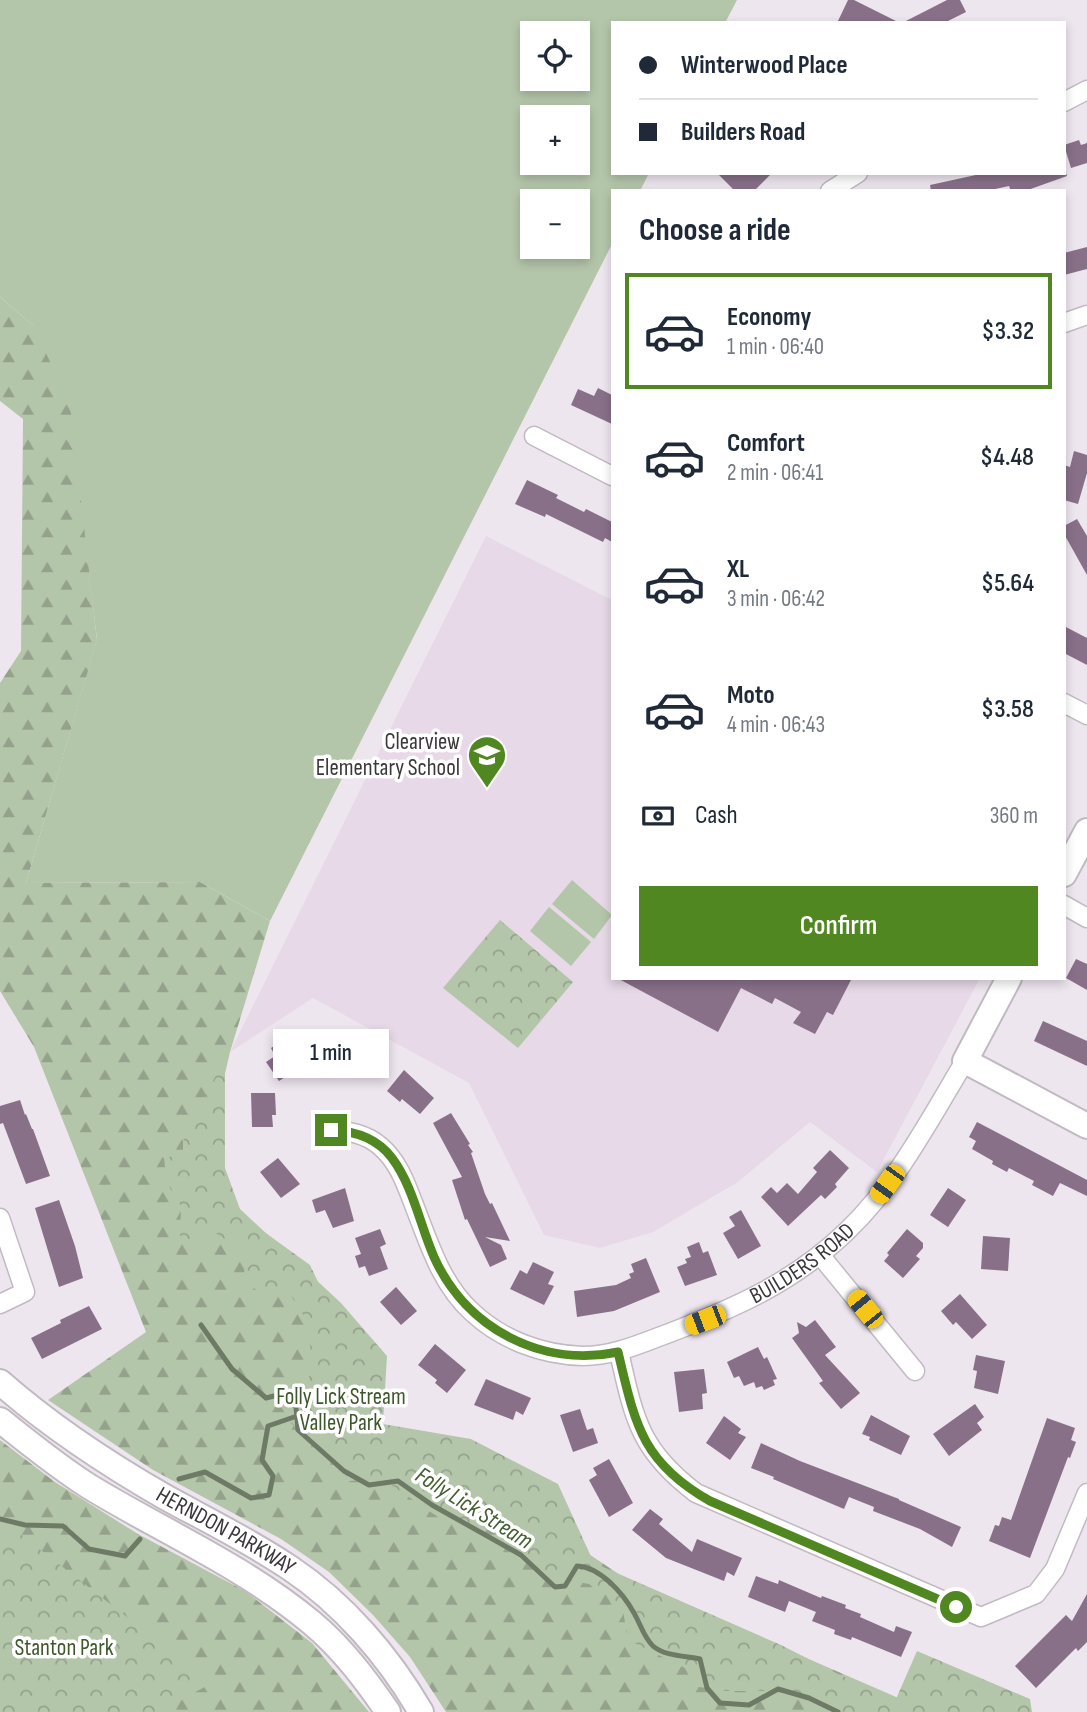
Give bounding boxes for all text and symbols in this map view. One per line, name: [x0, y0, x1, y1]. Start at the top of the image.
map controls: [520, 21, 590, 259]
button: locate: [520, 21, 590, 91]
text: Winterwood Place: [681, 50, 847, 81]
button: +: [520, 105, 590, 175]
text: Builders Road: [681, 117, 805, 148]
button: −: [520, 189, 590, 259]
text: Choose a ride: [639, 211, 791, 250]
icon: car: [643, 300, 706, 363]
text: Economy: [727, 302, 811, 333]
text: $3.32: [982, 316, 1034, 347]
text: 1 min · 06:40: [727, 333, 824, 361]
icon: car: [643, 426, 706, 489]
text: Comfort: [727, 428, 805, 459]
text: $4.48: [980, 442, 1034, 473]
text: 2 min · 06:41: [727, 459, 823, 487]
icon: car: [643, 552, 706, 615]
text: XL: [727, 554, 749, 585]
text: $5.64: [981, 568, 1034, 599]
text: 3 min · 06:42: [727, 585, 825, 613]
icon: car: [643, 678, 706, 741]
text: Moto: [727, 680, 775, 711]
text: $3.58: [981, 694, 1034, 725]
text: 4 min · 06:43: [727, 711, 825, 739]
place label: Clearview Elementary School: [316, 728, 460, 782]
school or university icon: Clearview Elementary School: [466, 734, 508, 789]
icon: cash: [639, 797, 677, 835]
text: Cash: [695, 800, 738, 831]
text: 360 m: [990, 802, 1038, 830]
button: Confirm: [639, 886, 1038, 966]
callout: 1 min: [273, 1028, 389, 1078]
text: 1 min: [310, 1039, 352, 1067]
route end: [315, 1114, 347, 1146]
car: [867, 1161, 908, 1207]
street label: BUILDERS ROAD: [745, 1217, 861, 1310]
car: [844, 1286, 887, 1332]
car: [682, 1303, 729, 1337]
park label: Folly Lick Stream Valley Park: [276, 1383, 406, 1437]
water label: Folly Lick Stream: [410, 1460, 538, 1556]
street label: HERNDON PARKWAY: [151, 1481, 301, 1582]
route start: [940, 1591, 972, 1623]
park label: Stanton Park: [14, 1634, 114, 1662]

